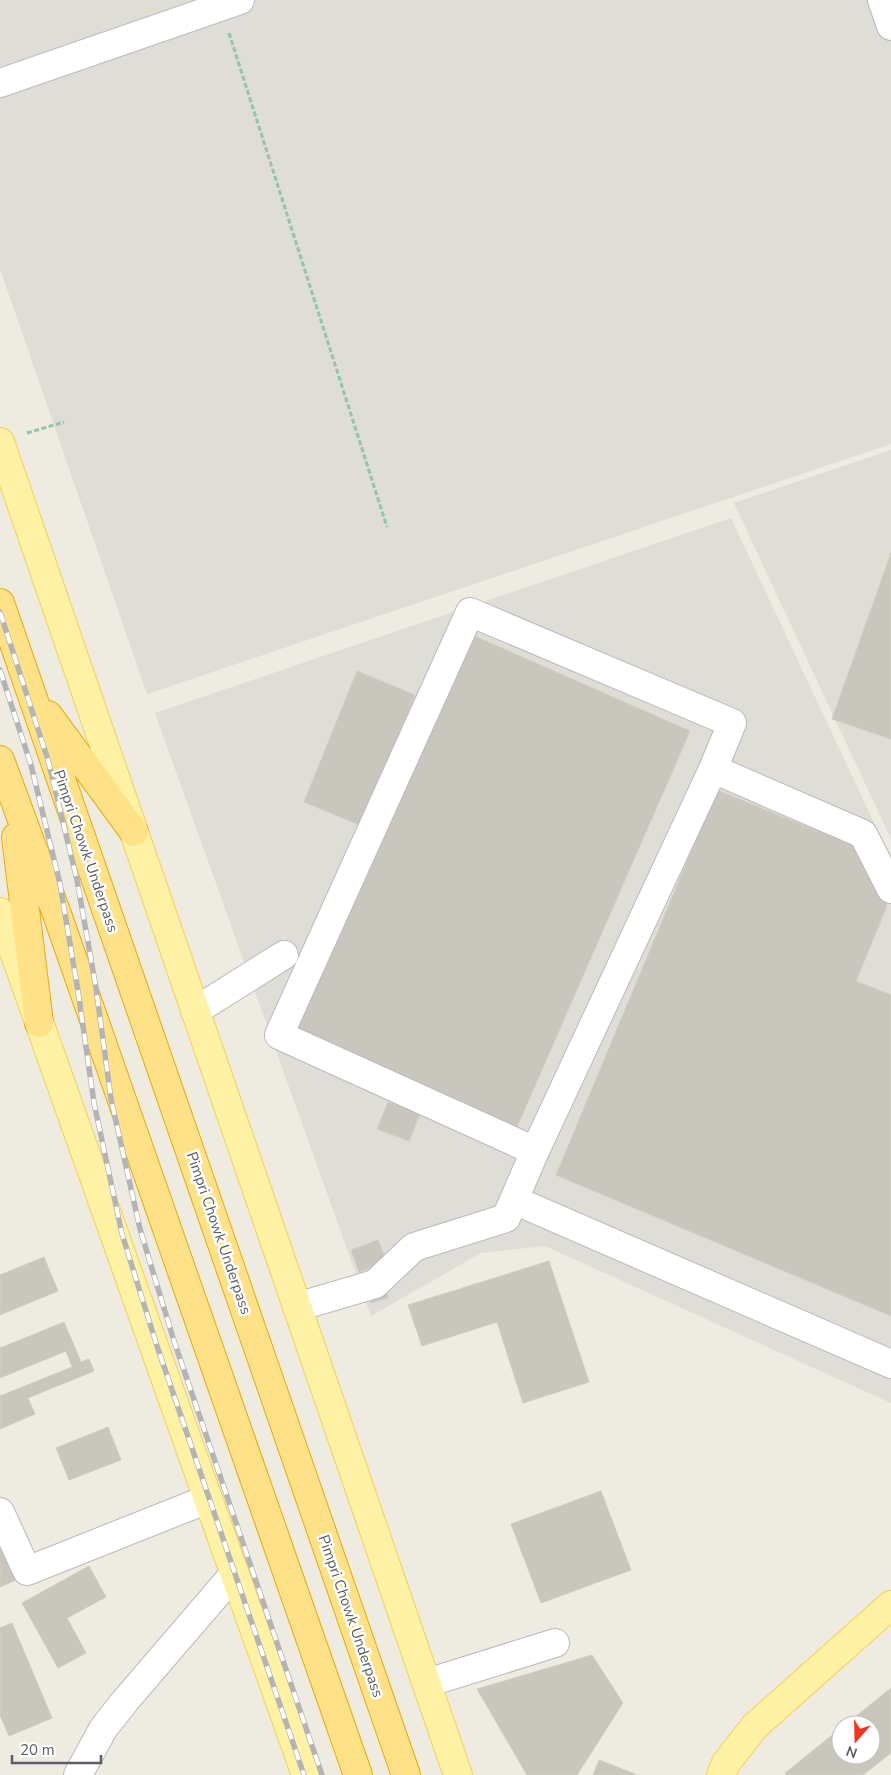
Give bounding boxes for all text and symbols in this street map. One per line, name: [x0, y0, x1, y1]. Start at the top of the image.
street label: Pimpri Chowk Underpass: [49, 767, 123, 935]
street label: Pimpri Chowk Underpass: [182, 1149, 256, 1317]
street label: Pimpri Chowk Underpass: [314, 1532, 388, 1700]
north arrow: [831, 1715, 881, 1765]
scale bar: [12, 1732, 101, 1764]
text: 20 m: [20, 1740, 55, 1760]
text: N: [844, 1741, 860, 1762]

